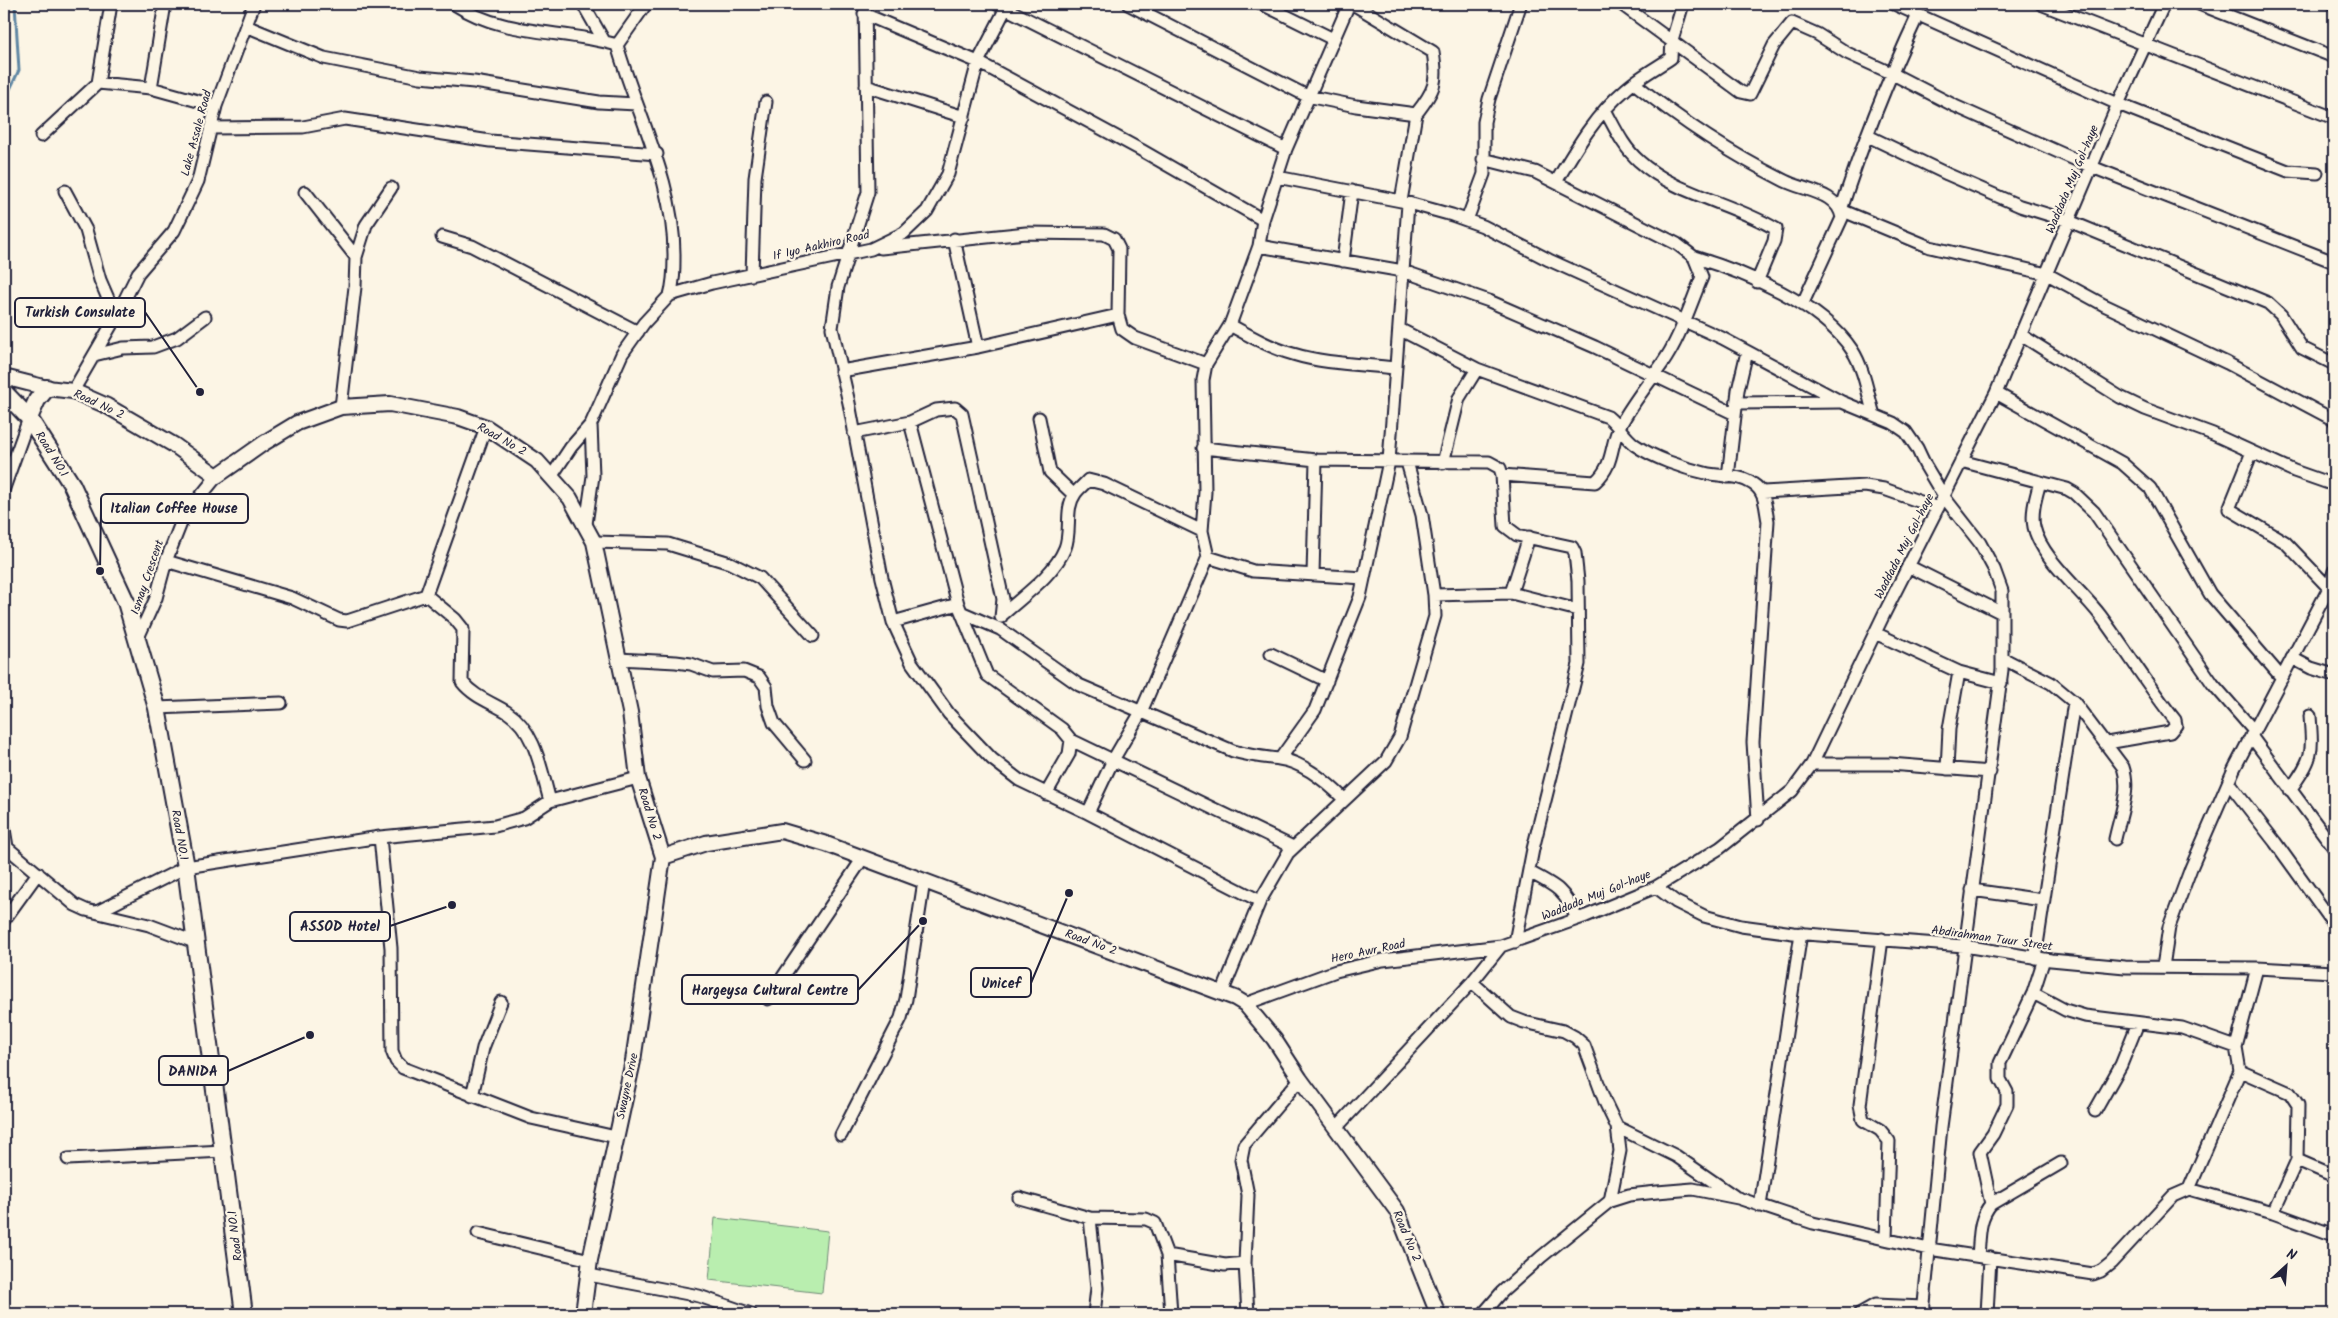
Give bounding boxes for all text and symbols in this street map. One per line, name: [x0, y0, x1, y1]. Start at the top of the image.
street label: Lake Assale Road: [176, 87, 217, 178]
street label: Waddada Muj Gol-haye: [2041, 121, 2104, 237]
street label: If Iyo Aakhiro Road: [771, 225, 872, 266]
callout: Turkish Consulate: [15, 298, 145, 327]
text: Turkish Consulate: [25, 302, 135, 324]
street label: Road No 2: [70, 384, 127, 425]
street label: Road No 2: [474, 418, 530, 461]
street label: Road NO.1: [30, 428, 73, 481]
street label: Waddada Muj Gol-haye: [1870, 490, 1940, 602]
callout: Italian Coffee House: [101, 494, 248, 523]
text: Italian Coffee House: [110, 498, 238, 520]
street label: Ismay Crescent: [126, 537, 169, 617]
street label: Road No 2: [633, 785, 667, 843]
street label: Road NO.1: [166, 808, 193, 862]
street label: Waddada Muj Gol-haye: [1539, 865, 1654, 926]
callout: ASSOD Hotel: [290, 912, 390, 941]
text: ASSOD Hotel: [300, 916, 380, 938]
street label: Abdirahman Tuur Street: [1930, 921, 2054, 956]
street label: Road No 2: [1062, 924, 1120, 961]
street label: Hero Awr Road: [1329, 934, 1408, 969]
callout: Unicef: [971, 968, 1031, 997]
text: Unicef: [981, 973, 1023, 995]
callout: Hargeysa Cultural Centre: [682, 975, 858, 1004]
text: Hargeysa Cultural Centre: [692, 980, 848, 1002]
street label: Swayne Drive: [611, 1051, 644, 1121]
callout: DANIDA: [159, 1056, 228, 1085]
text: DANIDA: [168, 1061, 218, 1083]
street label: Road No 2: [1387, 1208, 1426, 1265]
street label: Road NO.1: [223, 1209, 248, 1262]
north arrow: [2260, 1240, 2310, 1290]
text: N: [2282, 1243, 2300, 1267]

